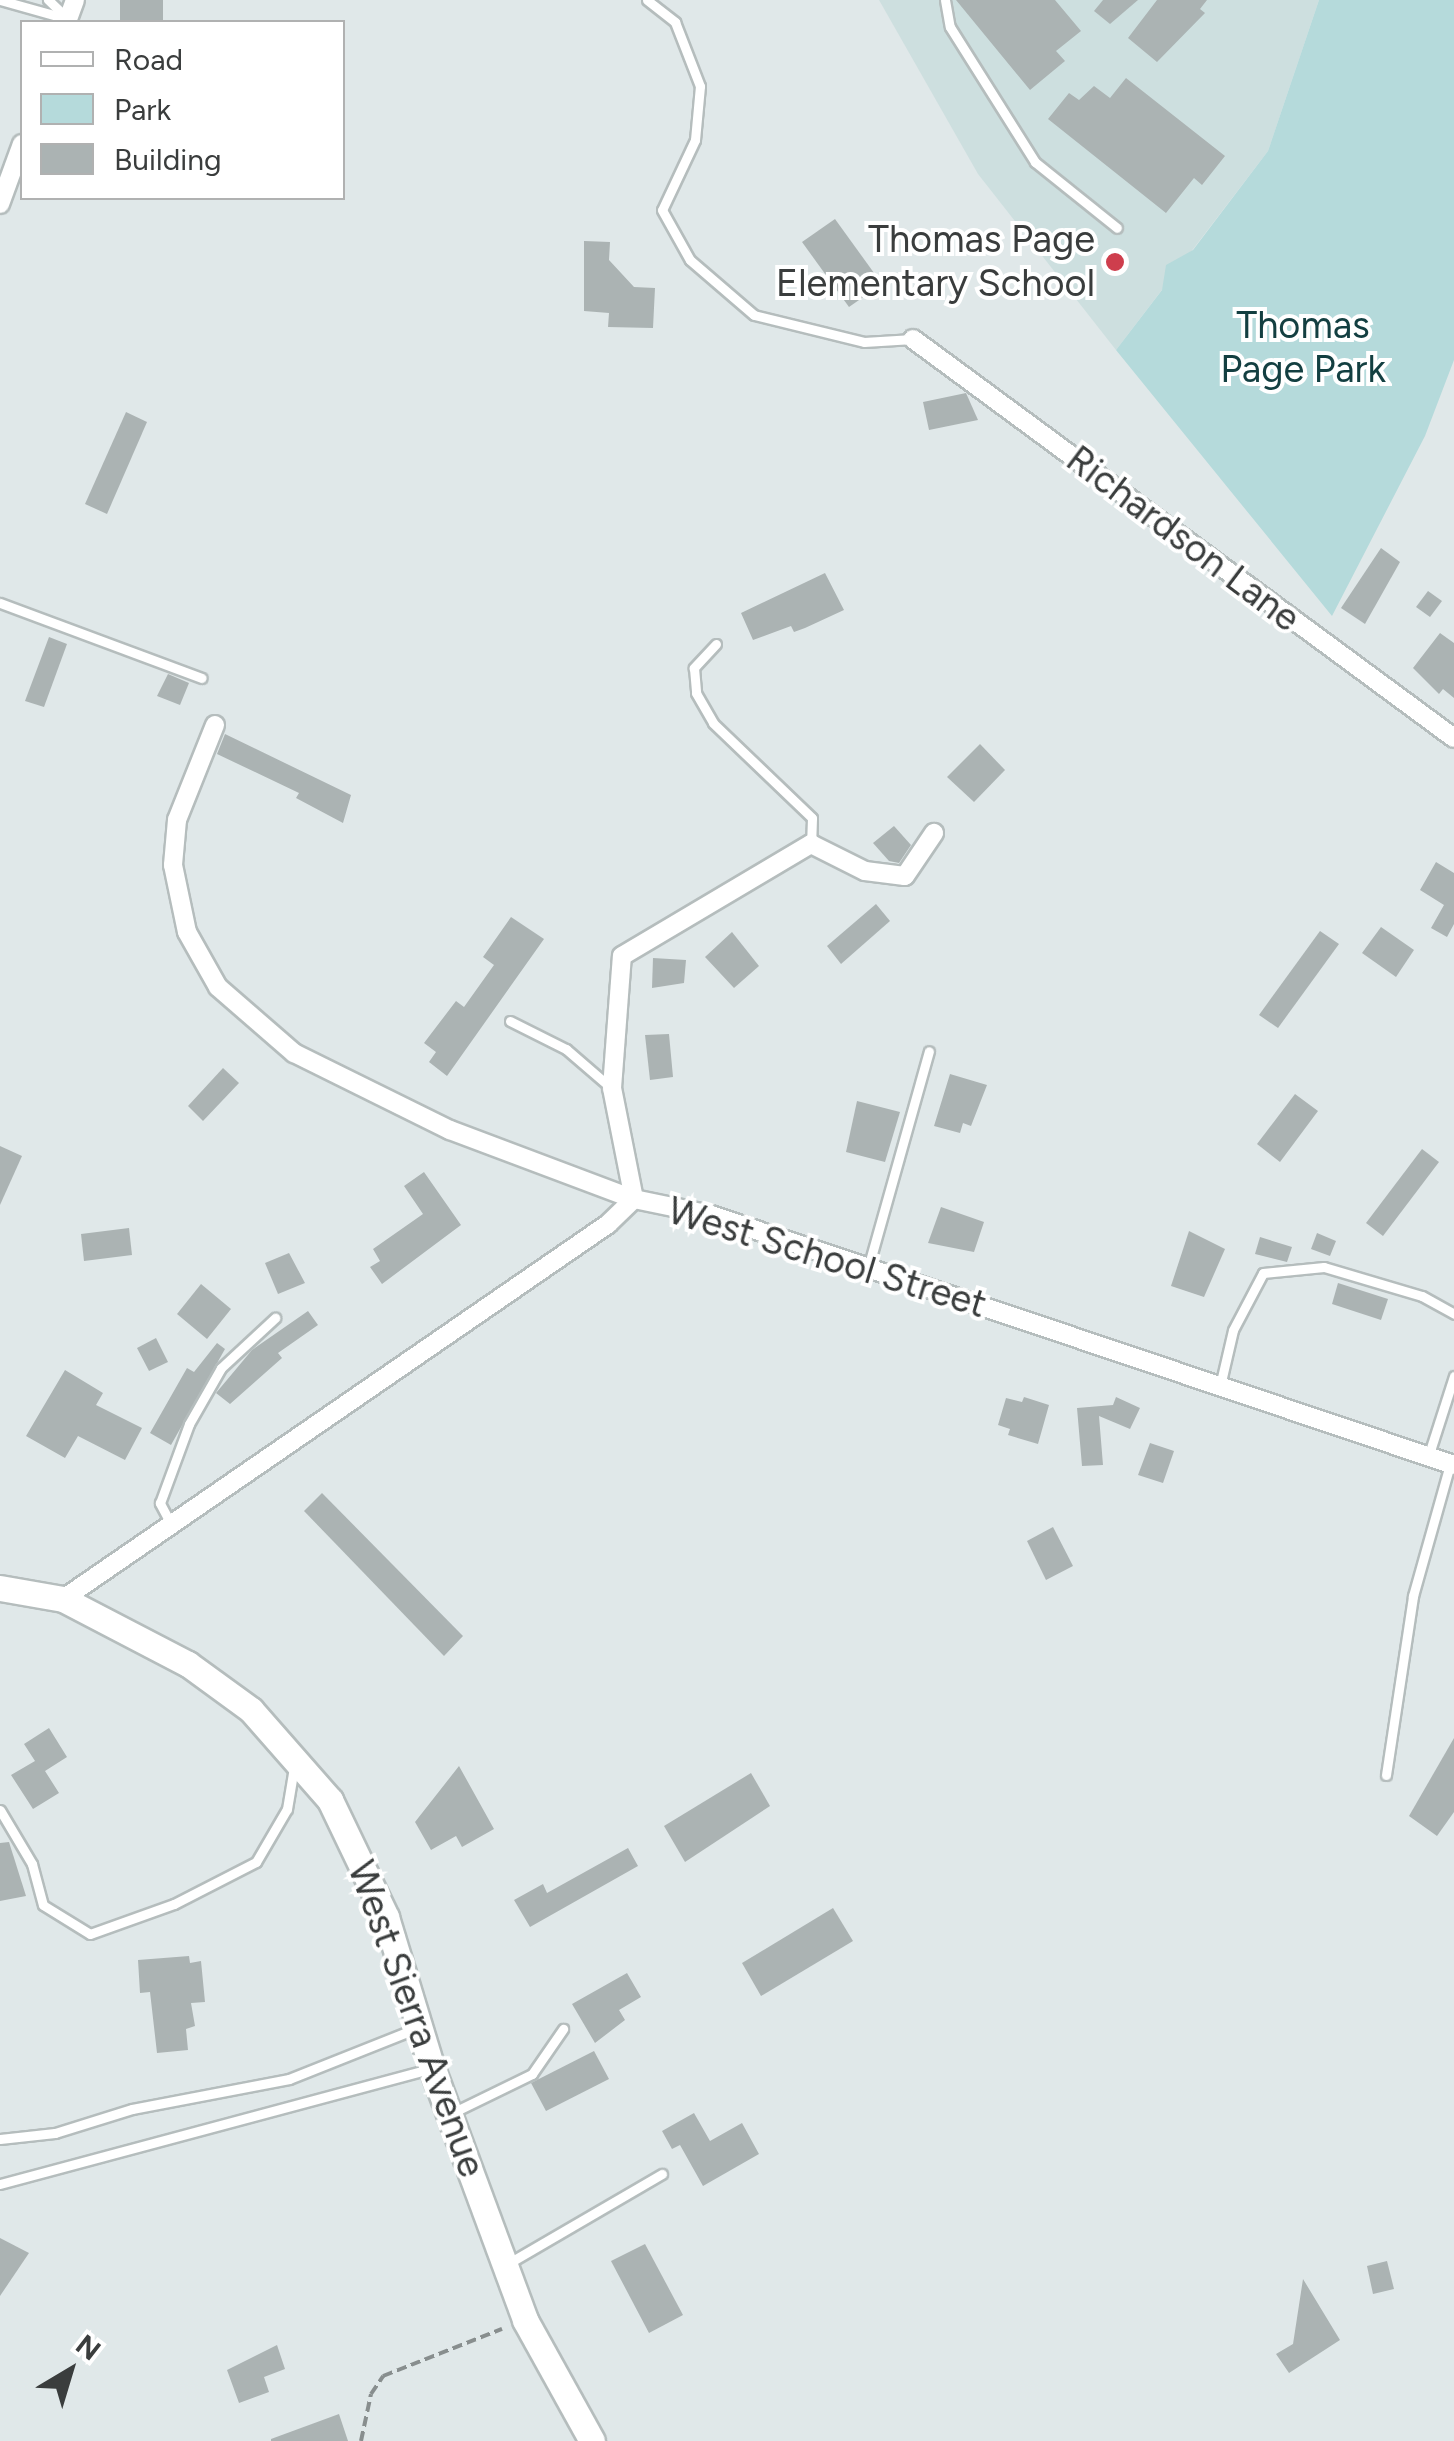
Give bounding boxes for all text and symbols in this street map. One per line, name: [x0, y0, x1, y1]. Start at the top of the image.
legend: [20, 20, 345, 200]
text: Road: [114, 41, 183, 78]
text: Park: [114, 91, 171, 128]
text: Building: [114, 141, 222, 178]
place label: Thomas Page Elementary School: [776, 217, 1095, 306]
marker: Thomas Page Elementary School: [1104, 251, 1126, 273]
park label: Thomas Page Park: [1220, 303, 1386, 392]
street label: Richardson Lane: [1057, 436, 1309, 642]
street label: West School Street: [662, 1188, 992, 1328]
street label: West Sierra Avenue: [338, 1855, 494, 2183]
north arrow: [20, 2321, 120, 2421]
text: N: [69, 2327, 107, 2367]

